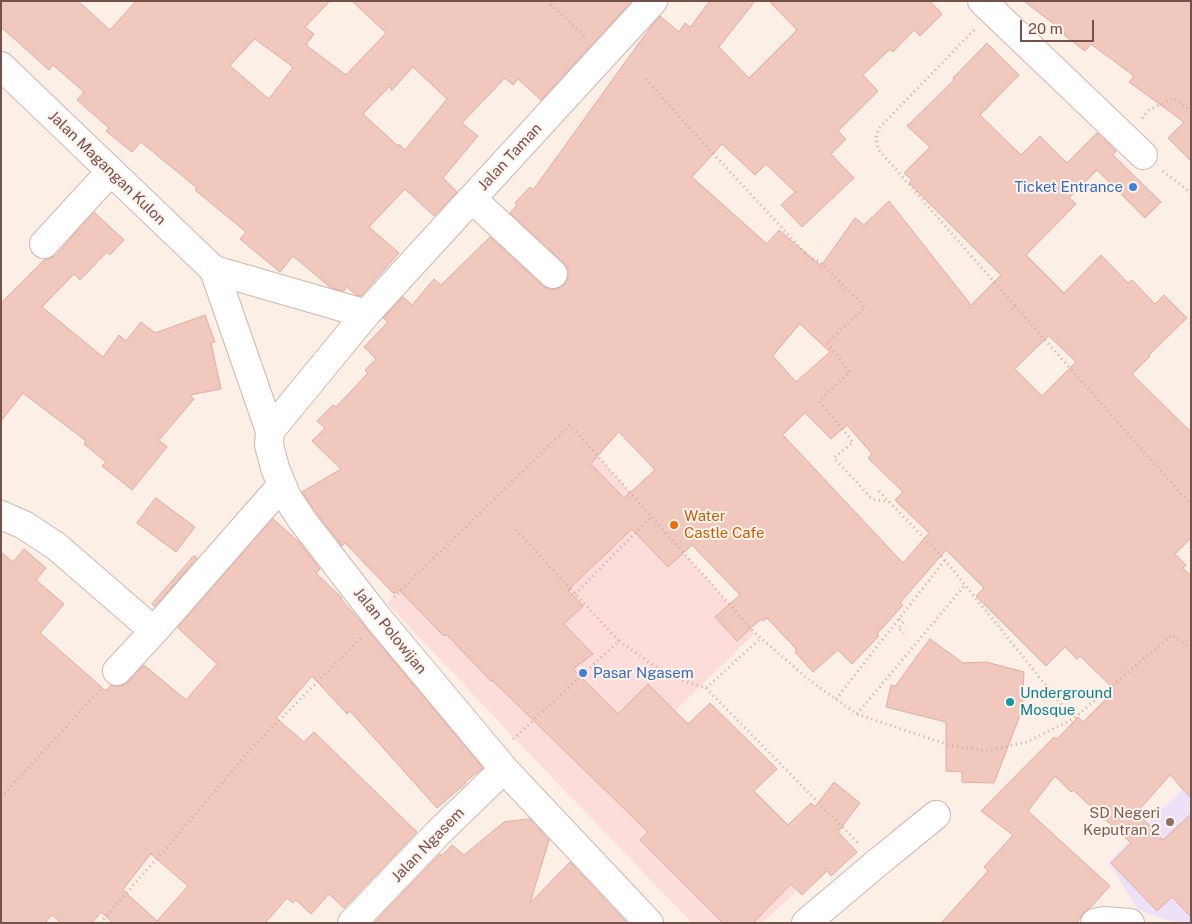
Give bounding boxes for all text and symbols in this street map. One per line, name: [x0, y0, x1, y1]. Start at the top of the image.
scale bar: [1022, 10, 1096, 42]
text: 20 m: [1028, 20, 1063, 37]
street label: Jalan Magangan Kulon: [45, 107, 169, 229]
street label: Jalan Taman: [474, 120, 546, 194]
place label: Ticket Entrance: [1014, 178, 1123, 196]
marker: Ticket Entrance: [1127, 181, 1139, 193]
place label: Water Castle Cafe: [684, 507, 765, 542]
marker: Water Castle Cafe: [668, 519, 680, 531]
street label: Jalan Polowijan: [350, 584, 430, 678]
place label: Pasar Ngasem: [593, 664, 694, 682]
marker: Pasar Ngasem: [577, 667, 589, 679]
place label: Underground Mosque: [1020, 684, 1112, 719]
marker: Underground Mosque: [1004, 696, 1016, 708]
street label: Jalan Ngasem: [388, 804, 468, 886]
place label: SD Negeri Keputran 2: [1083, 804, 1160, 839]
marker: SD Negeri Keputran 2: [1164, 816, 1176, 828]

